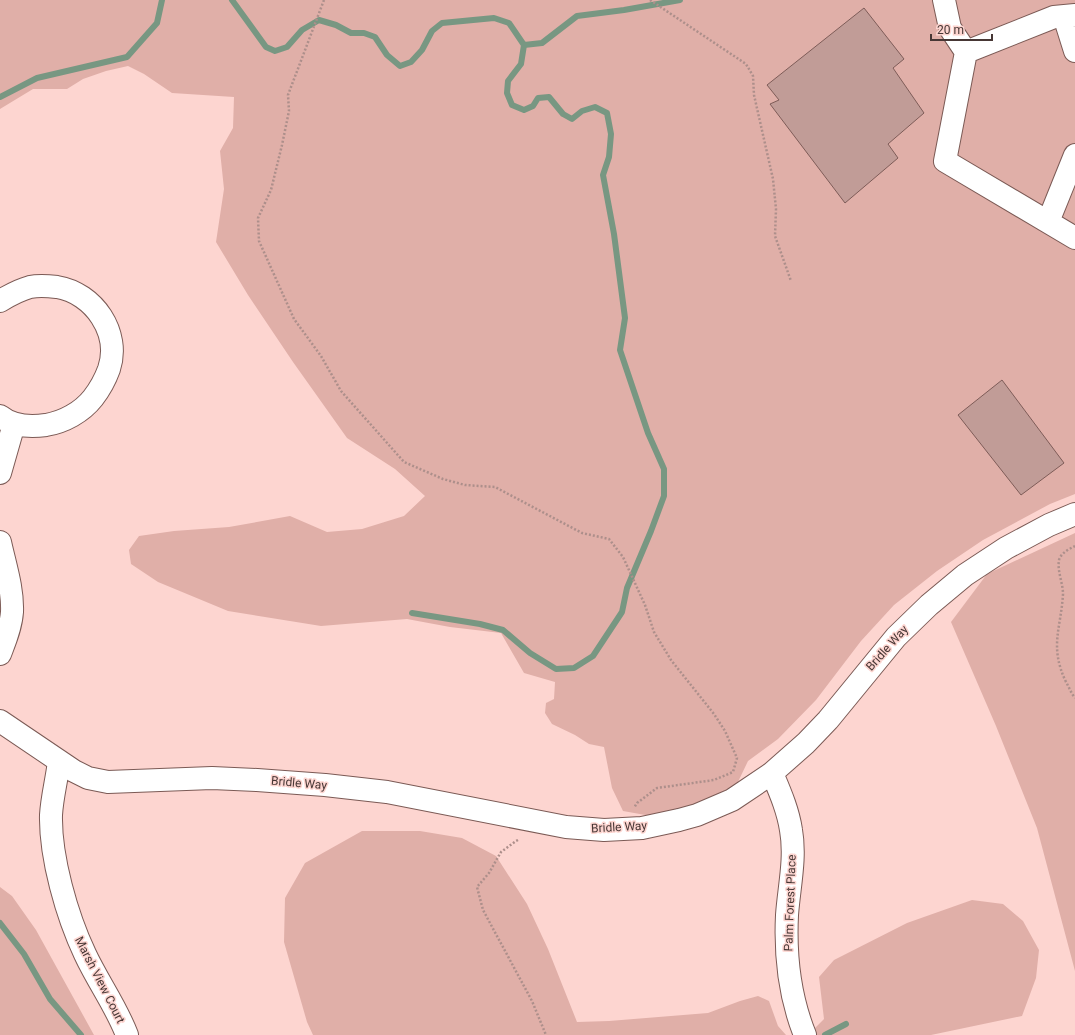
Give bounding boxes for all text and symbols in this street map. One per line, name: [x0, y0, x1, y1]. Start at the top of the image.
scale bar: [931, 16, 992, 42]
text: 20 m: [937, 23, 964, 37]
street label: Bridle Way: [863, 622, 911, 674]
street label: Bridle Way: [270, 774, 328, 792]
street label: Bridle Way: [591, 819, 648, 835]
street label: Palm Forest Place: [781, 854, 799, 952]
street label: Marsh View Court: [72, 934, 128, 1026]

